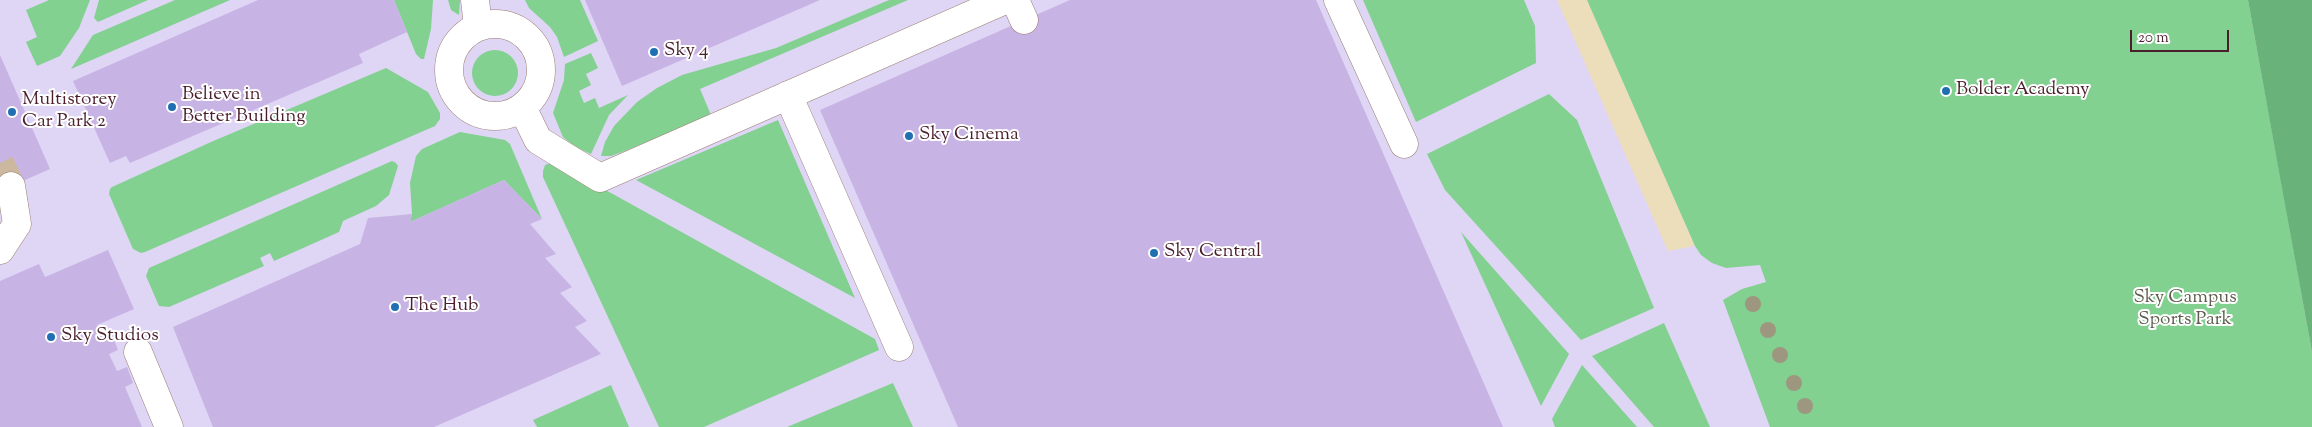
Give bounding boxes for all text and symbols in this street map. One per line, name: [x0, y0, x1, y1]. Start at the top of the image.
scale bar: [2132, 20, 2231, 52]
text: 20 m: [2138, 28, 2169, 49]
place label: Sky 4: [664, 41, 709, 63]
marker: Sky 4: [648, 46, 660, 58]
place label: Bolder Academy: [1956, 80, 2090, 102]
place label: Believe in Better Building: [182, 85, 306, 129]
marker: Bolder Academy: [1940, 85, 1952, 97]
place label: Multistorey Car Park 2: [22, 90, 117, 134]
marker: Believe in Better Building: [166, 101, 178, 113]
marker: Multistorey Car Park 2: [6, 106, 18, 118]
place label: Sky Cinema: [919, 125, 1019, 147]
marker: Sky Cinema: [903, 130, 915, 142]
place label: Sky Central: [1164, 242, 1261, 264]
marker: Sky Central: [1148, 247, 1160, 259]
park label: Sky Campus Sports Park: [2133, 288, 2237, 332]
place label: The Hub: [405, 296, 478, 318]
marker: The Hub: [389, 301, 401, 313]
place label: Sky Studios: [61, 326, 159, 348]
marker: Sky Studios: [45, 331, 57, 343]

